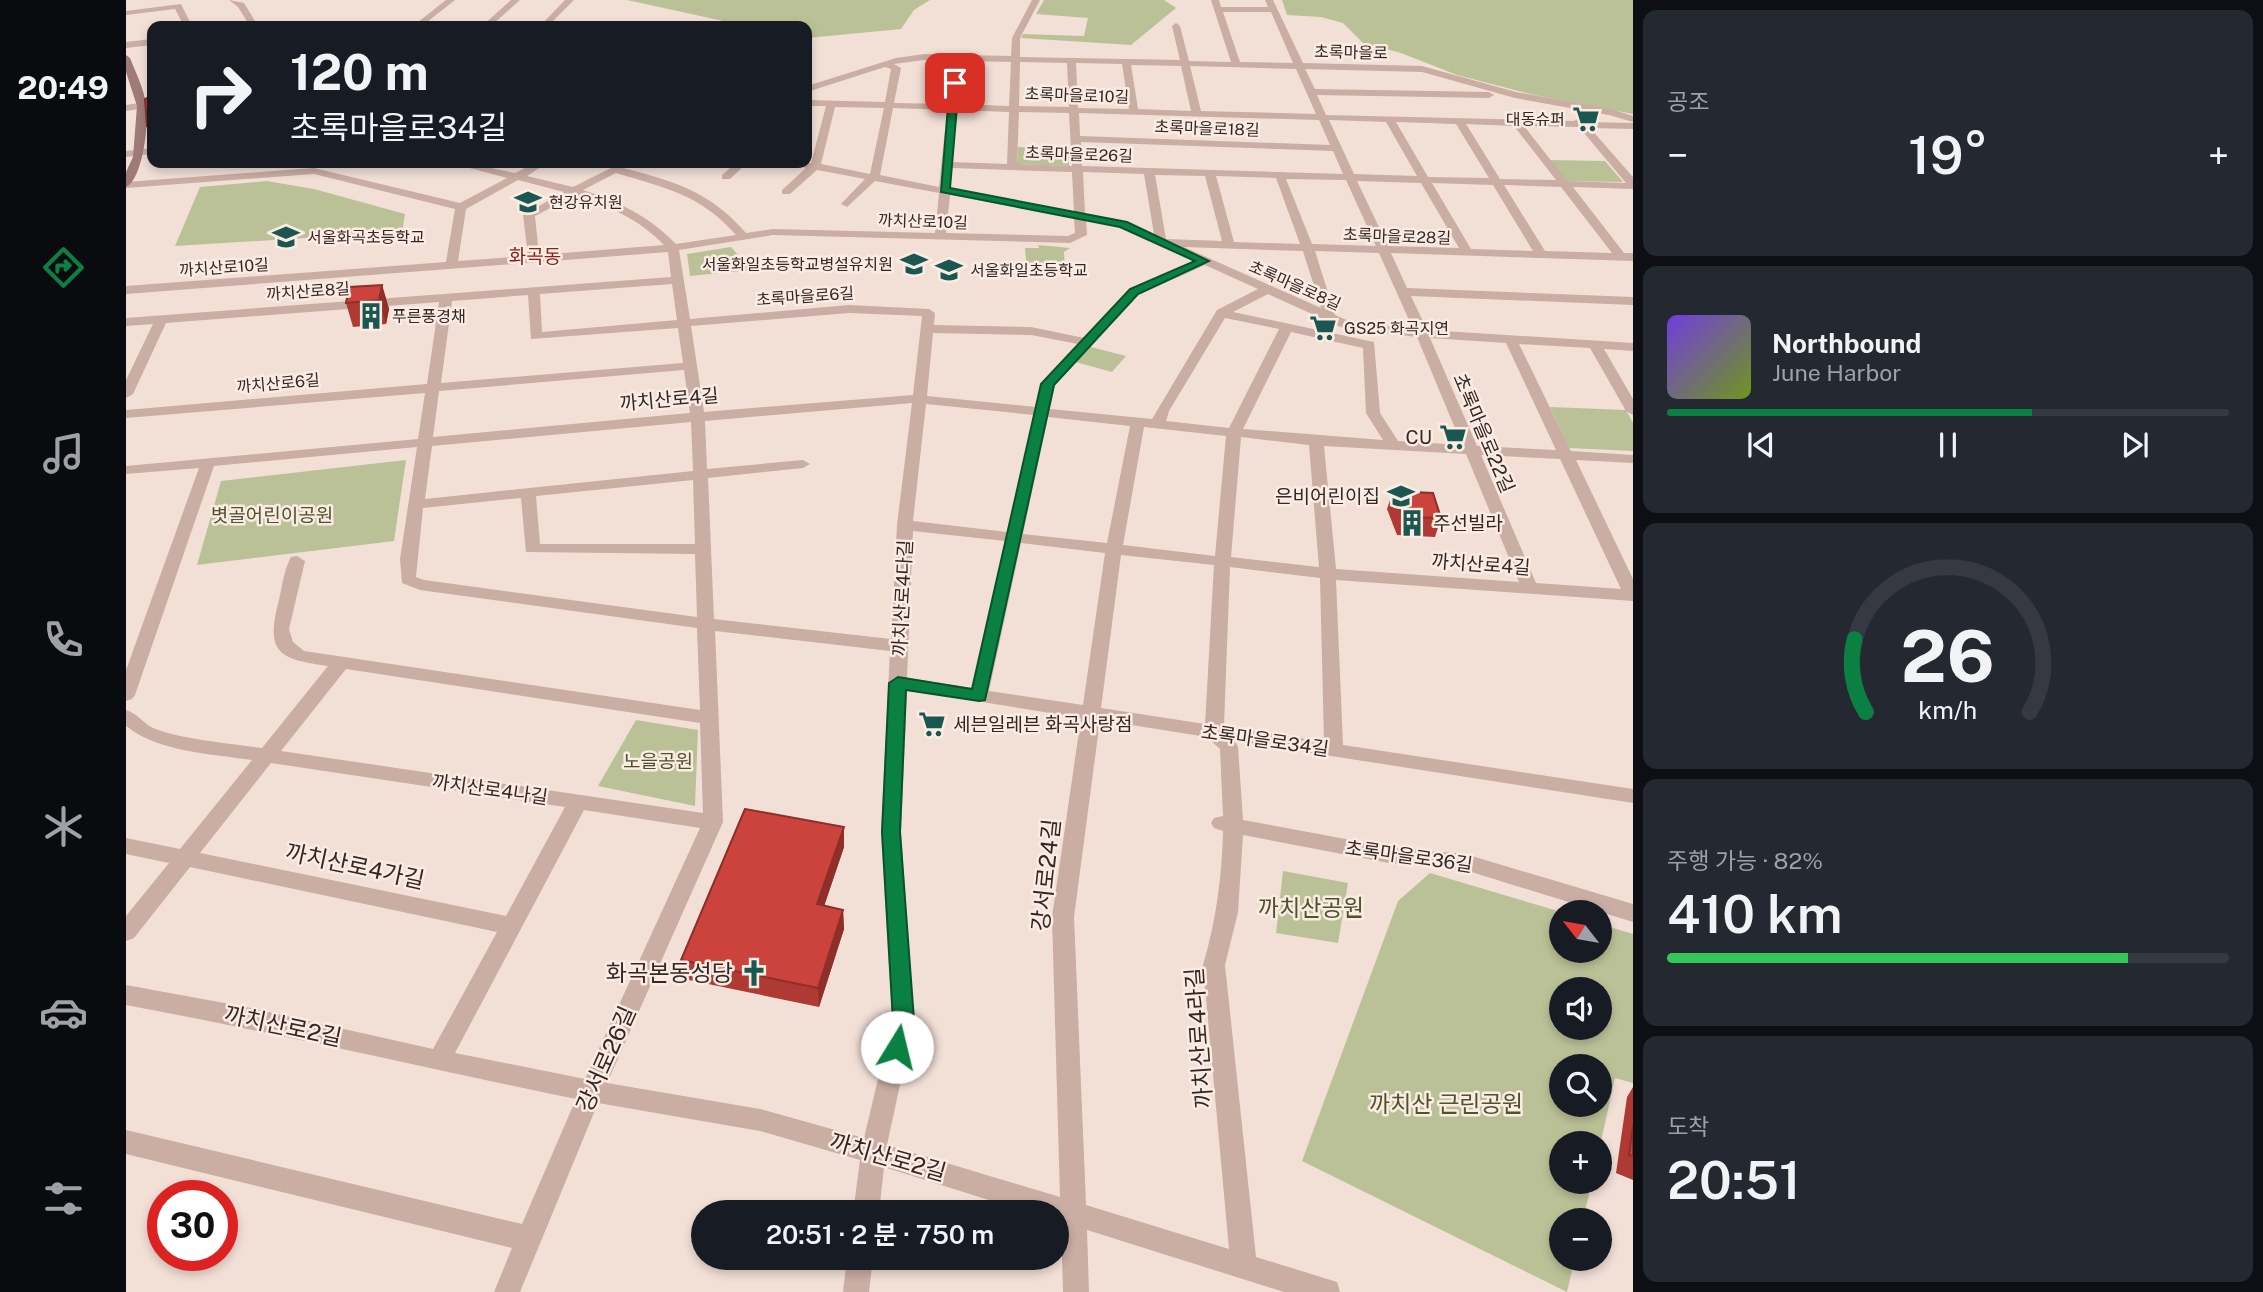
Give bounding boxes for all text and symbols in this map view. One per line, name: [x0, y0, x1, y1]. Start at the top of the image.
street label: 초록마을로: [1314, 42, 1388, 63]
text: 120 m: [290, 43, 429, 101]
icon: right: [175, 49, 266, 140]
pin: [925, 53, 985, 113]
icon: arrive: [936, 64, 974, 102]
text: 20:49: [17, 69, 109, 106]
street label: 초록마을로10길: [1024, 84, 1130, 107]
text: 공조: [1667, 88, 1709, 115]
supermarket icon: 대동슈퍼: [1571, 104, 1601, 134]
text: 초록마을로34길: [290, 109, 507, 146]
place label: 대동슈퍼: [1506, 110, 1565, 129]
street label: 초록마을로18길: [1154, 117, 1260, 140]
text: 19°: [1908, 125, 1988, 186]
text: −: [1667, 133, 1688, 178]
text: +: [2208, 133, 2229, 178]
street label: 초록마을로26길: [1025, 143, 1133, 166]
school or university icon: 현강유치원: [513, 187, 543, 217]
place label: 현강유치원: [549, 193, 623, 212]
street label: 까치산로10길: [878, 210, 968, 233]
school or university icon: 서울화곡초등학교: [271, 222, 301, 252]
street label: 초록마을로28길: [1343, 225, 1451, 248]
place label: 서울화곡초등학교: [307, 228, 425, 247]
icon: directions: [39, 243, 88, 292]
district label: 화곡동: [509, 245, 561, 267]
school or university icon: 서울화일초등학교병설유치원: [899, 249, 929, 279]
street label: 까치산로10길: [179, 255, 270, 280]
place label: 서울화일초등학교병설유치원: [702, 255, 893, 274]
school or university icon: 서울화일초등학교: [934, 255, 964, 285]
street label: 초록마을로8길: [1246, 257, 1344, 314]
place label: 서울화일초등학교: [970, 261, 1088, 280]
street label: 까치산로8길: [265, 279, 351, 304]
street label: 초록마을로6길: [755, 284, 855, 309]
building icon: 푸른풍경채: [356, 301, 386, 331]
place label: 푸른풍경채: [392, 307, 466, 326]
supermarket icon: GS25 화곡지연: [1308, 313, 1338, 343]
place label: GS25 화곡지연: [1344, 319, 1449, 338]
text: Northbound: [1772, 328, 1921, 359]
text: June Harbor: [1772, 359, 1901, 386]
street label: 까치산로6길: [236, 370, 320, 397]
street label: 초록마을로22길: [1449, 370, 1519, 496]
street label: 까치산로4길: [619, 384, 719, 414]
supermarket icon: CU: [1438, 422, 1468, 452]
place label: CU: [1406, 426, 1432, 448]
icon: previous: [1742, 426, 1780, 464]
icon: pause: [1929, 426, 1967, 464]
icon: next: [2116, 426, 2154, 464]
icon: music: [39, 429, 88, 478]
school or university icon: 은비어린이집: [1386, 481, 1416, 511]
place label: 은비어린이집: [1275, 485, 1380, 507]
park label: 볏골어린이공원: [211, 504, 333, 526]
building icon: 주선빌라: [1397, 508, 1427, 538]
place label: 주선빌라: [1433, 512, 1503, 534]
street label: 까치산로4다길: [888, 539, 916, 657]
street label: 까치산로4길: [1431, 550, 1531, 578]
text: 26: [1901, 613, 1995, 698]
icon: phone: [39, 615, 88, 664]
text: km/h: [1919, 695, 1977, 725]
supermarket icon: 세븐일레븐 화곡사랑점: [917, 709, 947, 739]
place label: 세븐일레븐 화곡사랑점: [953, 713, 1132, 735]
street label: 초록마을로34길: [1200, 720, 1330, 760]
park label: 노을공원: [623, 750, 693, 772]
street label: 까치산로4나길: [431, 770, 549, 808]
icon: climate: [39, 802, 88, 851]
street label: 강서로24길: [1026, 817, 1065, 932]
street label: 초록마을로36길: [1344, 836, 1474, 876]
street label: 까치산로4가길: [283, 838, 427, 893]
text: 주행 가능 · 82%: [1667, 847, 1823, 874]
text: 410 km: [1667, 884, 1843, 945]
park label: 까치산공원: [1258, 894, 1364, 921]
north arrow: [1549, 900, 1612, 962]
map controls: [1549, 900, 1612, 1271]
church icon: 화곡본동성당: [739, 958, 769, 988]
place label: 화곡본동성당: [606, 959, 733, 986]
street label: 까치산로4라길: [1180, 967, 1217, 1110]
button: sound: [1549, 977, 1612, 1040]
icon: car: [39, 988, 88, 1037]
street label: 까치산로2길: [222, 1000, 344, 1051]
street label: 강서로26길: [570, 1002, 641, 1116]
position arrow: [860, 1010, 934, 1084]
button: search: [1549, 1054, 1612, 1117]
park label: 까치산 근린공원: [1369, 1090, 1523, 1117]
text: 도착: [1667, 1113, 1709, 1140]
street label: 까치산로2길: [827, 1127, 949, 1186]
button: +: [1549, 1131, 1612, 1194]
text: 20:51: [1667, 1150, 1801, 1211]
icon: filters: [39, 1174, 88, 1223]
speed limit sign: 30: [147, 1180, 238, 1271]
button: −: [1549, 1208, 1612, 1271]
text: 20:51 · 2 분 · 750 m: [766, 1219, 994, 1250]

